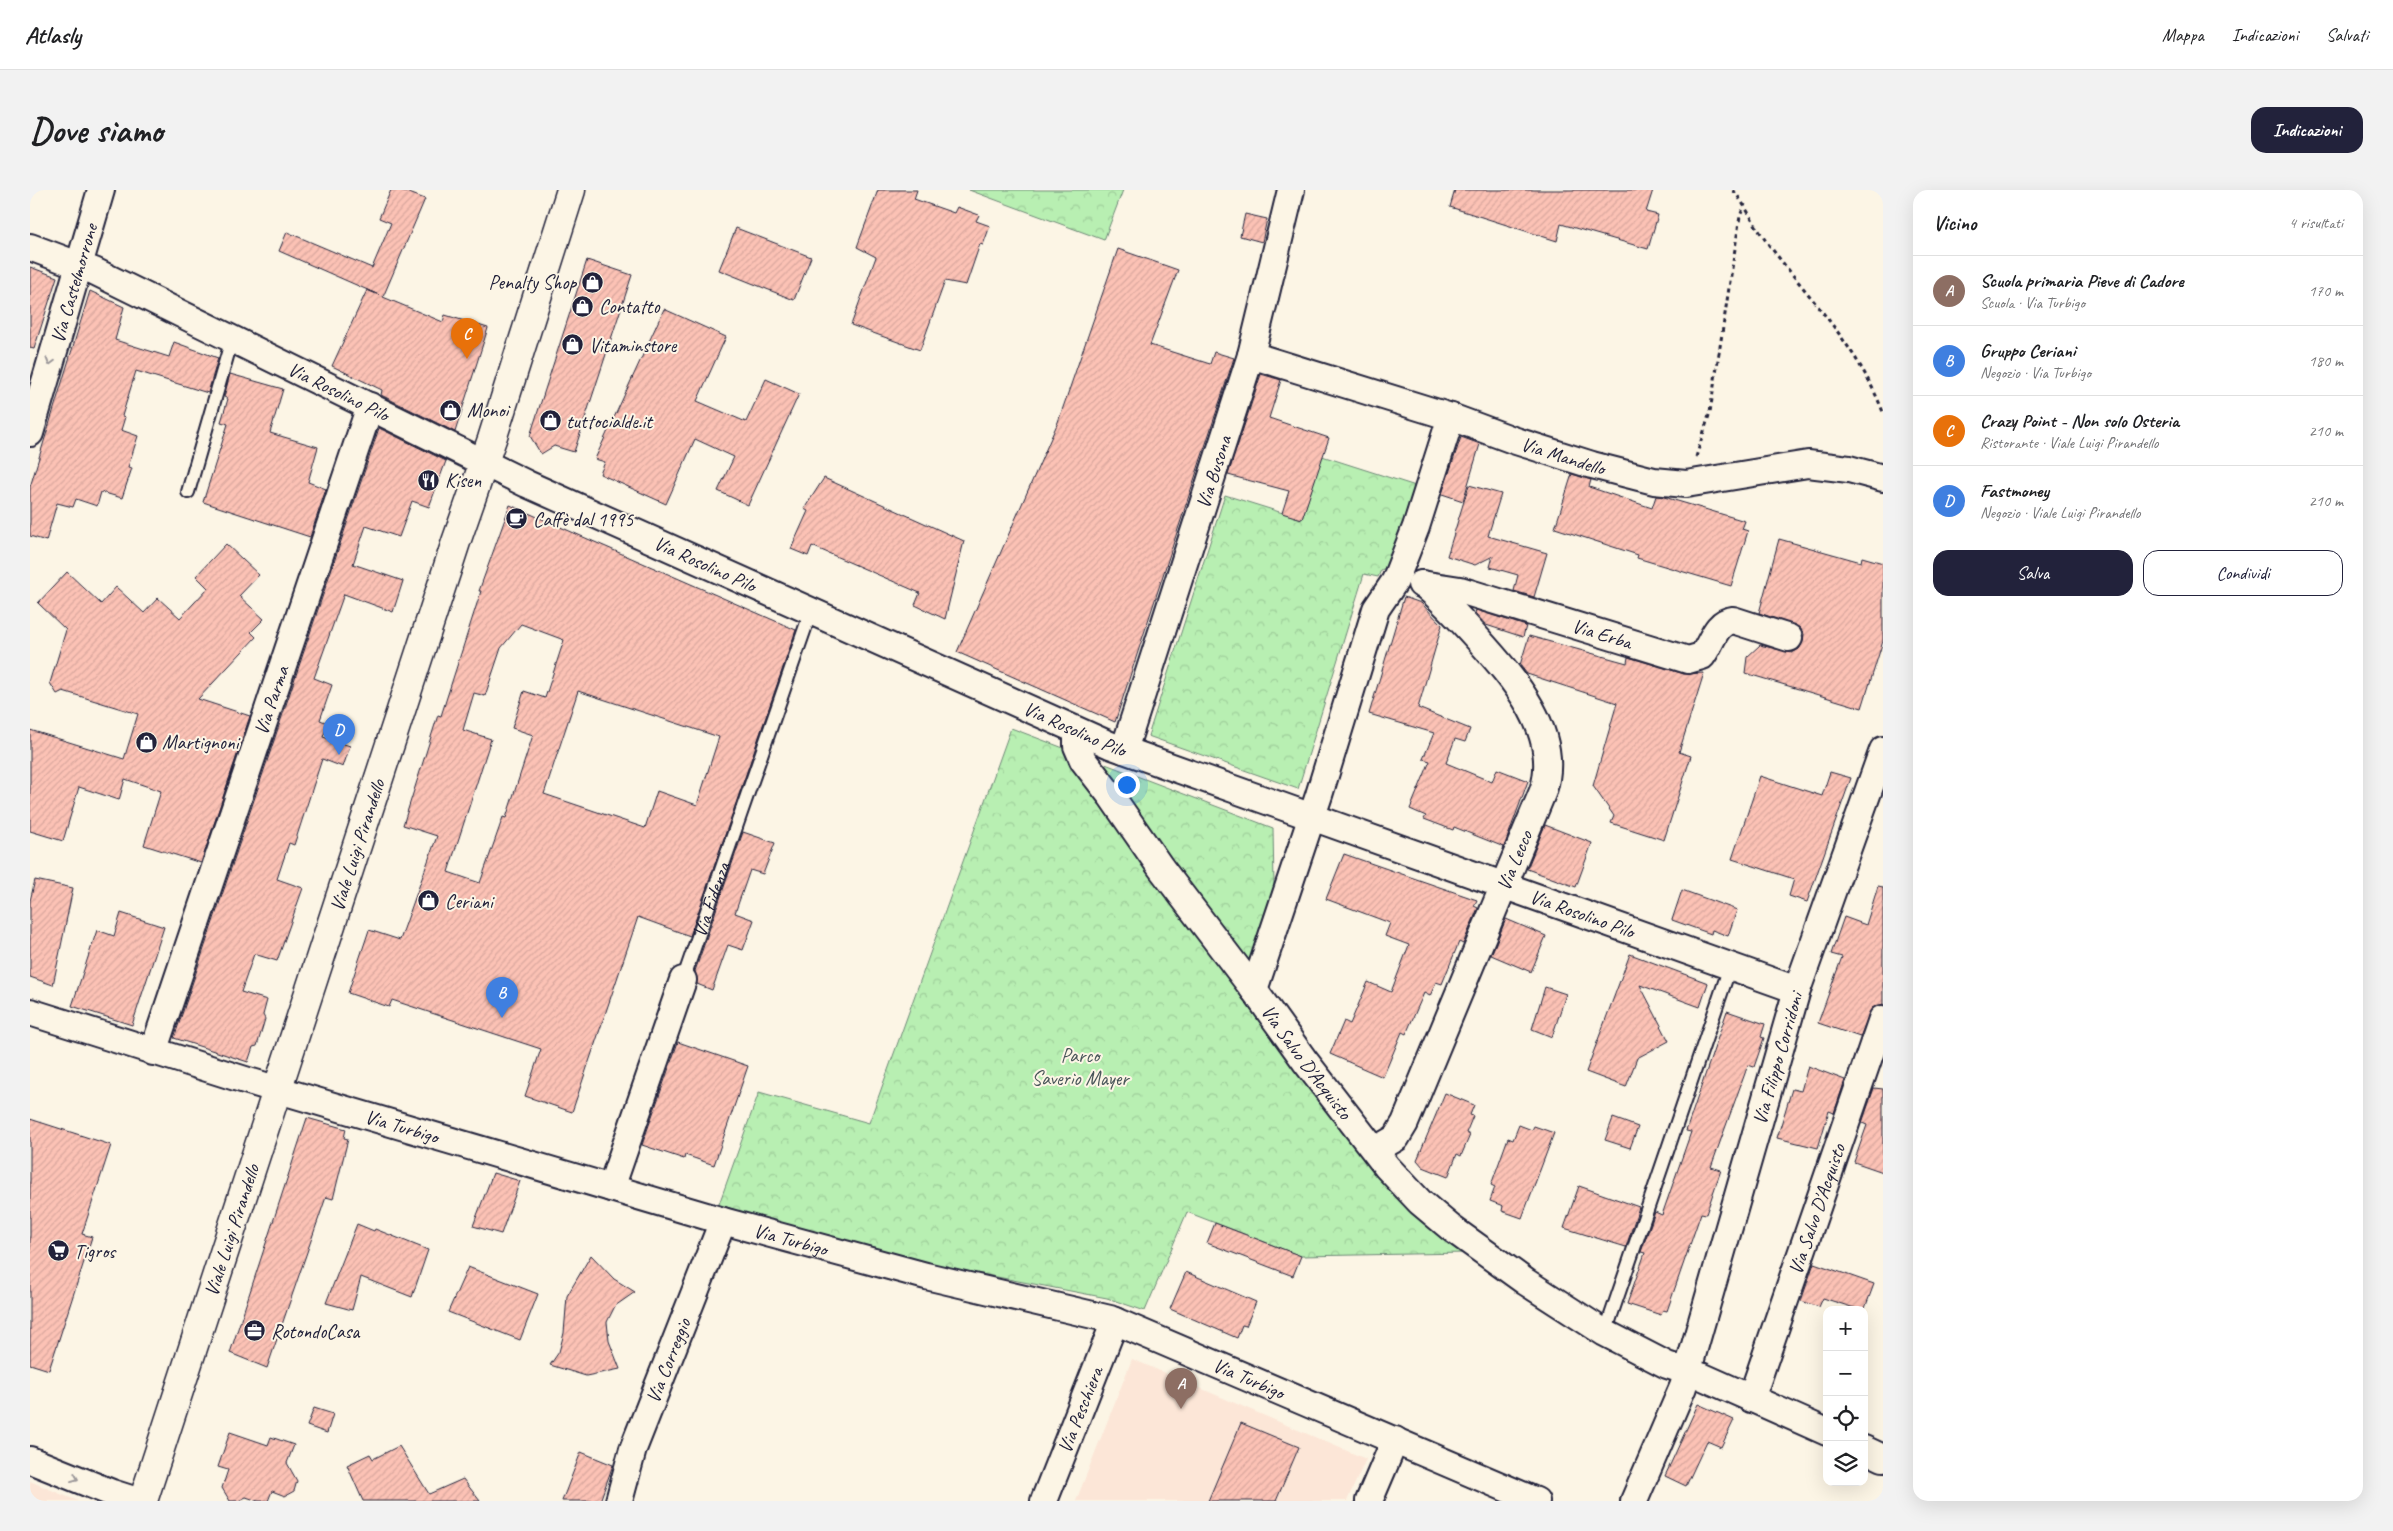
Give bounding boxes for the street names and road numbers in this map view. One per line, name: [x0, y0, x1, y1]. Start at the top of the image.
street label: Via Castelmorrone: [45, 219, 103, 346]
street label: Via Rosolino Pilo: [284, 356, 395, 427]
street label: Via Busona: [1190, 431, 1237, 512]
street label: Via Mandello: [1518, 431, 1609, 481]
street label: Via Rosolino Pilo: [650, 530, 762, 598]
street label: Via Erba: [1569, 613, 1637, 655]
street label: Via Parma: [248, 661, 295, 738]
street label: Via Rosolino Pilo: [1020, 696, 1131, 763]
street label: Viale Luigi Pirandello: [324, 775, 391, 914]
street label: Via Lecco: [1491, 826, 1538, 894]
street label: Via Fidenza: [686, 857, 736, 940]
street label: Via Rosolino Pilo: [1527, 883, 1640, 944]
street label: Via Filippo Corridoni: [1747, 987, 1809, 1127]
street label: Via Salvo D'Acquisto: [1256, 1000, 1358, 1125]
street label: Via Turbigo: [362, 1104, 443, 1149]
street label: Via Salvo D'Acquisto: [1782, 1139, 1851, 1278]
street label: Viale Luigi Pirandello: [198, 1160, 265, 1299]
street label: Via Turbigo: [751, 1217, 832, 1262]
street label: Via Correggio: [640, 1314, 696, 1407]
street label: Via Turbigo: [1209, 1352, 1290, 1405]
street label: Via Peschiera: [1052, 1361, 1109, 1457]

